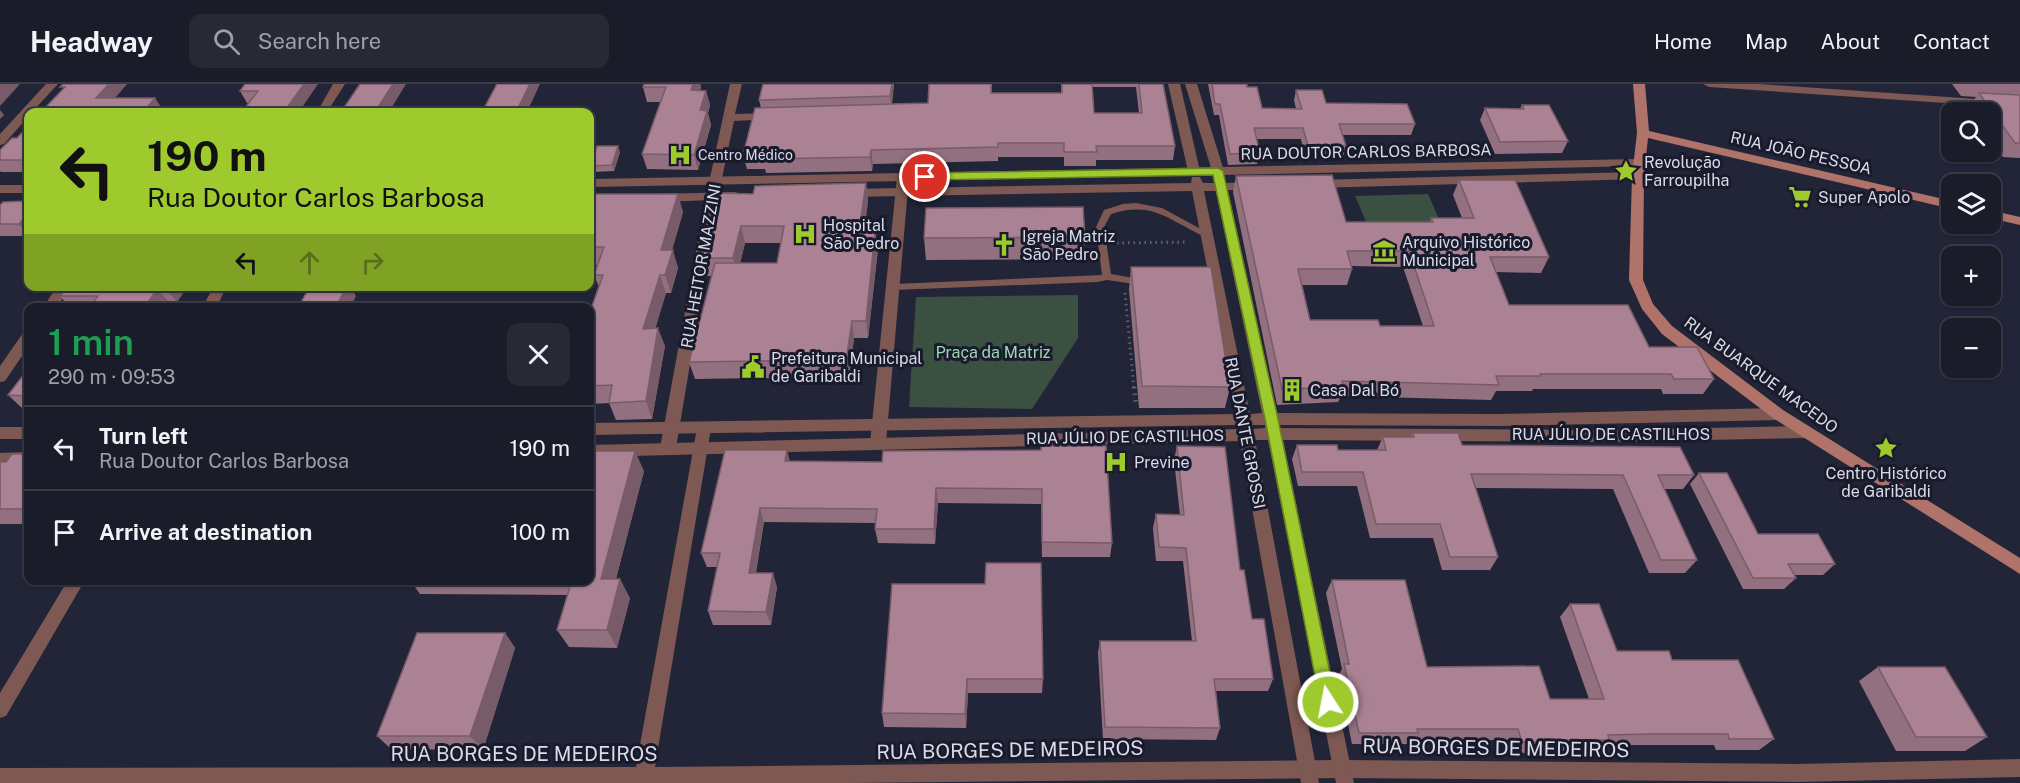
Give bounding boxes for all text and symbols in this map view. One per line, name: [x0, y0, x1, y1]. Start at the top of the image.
search box: [189, 14, 609, 68]
text: Headway: [30, 25, 153, 58]
icon: search: [210, 25, 243, 58]
text: Search here: [258, 28, 381, 54]
text: Home: [1654, 29, 1712, 54]
text: Map: [1745, 29, 1788, 54]
text: About: [1821, 29, 1880, 54]
text: Contact: [1913, 29, 1990, 54]
map controls: [1941, 102, 2001, 378]
button: search: [1941, 102, 2001, 162]
street label: RUA JOÃO PESSOA: [1729, 127, 1874, 178]
text: 190 m: [147, 131, 267, 180]
icon: left: [48, 132, 126, 210]
street label: RUA DOUTOR CARLOS BARBOSA: [1240, 140, 1492, 164]
hospital icon: Centro Médico: [667, 142, 693, 168]
place label: Centro Médico: [698, 147, 793, 163]
pin: [899, 151, 950, 202]
place label: Revolução Farroupilha: [1644, 153, 1729, 190]
place icon: Revolução Farroupilha: [1613, 158, 1639, 184]
icon: arrive: [908, 160, 941, 193]
button: layers: [1941, 174, 2001, 234]
text: Rua Doutor Carlos Barbosa: [147, 181, 485, 213]
street label: RUA HEITOR MAZZINI: [677, 182, 725, 350]
supermarket icon: Super Apolo: [1787, 184, 1813, 210]
place label: Super Apolo: [1818, 188, 1910, 207]
place label: Hospital São Pedro: [823, 216, 899, 253]
hospital icon: Hospital São Pedro: [792, 221, 818, 247]
place label: Igreja Matriz São Pedro: [1022, 227, 1116, 264]
church icon: Igreja Matriz São Pedro: [991, 232, 1017, 258]
place label: Arquivo Histórico Municipal: [1402, 233, 1530, 270]
museum icon: Arquivo Histórico Municipal: [1371, 238, 1397, 264]
icon: left: [230, 246, 263, 279]
icon: ahead: [293, 246, 326, 279]
icon: right: [356, 246, 389, 279]
button: +: [1941, 246, 2001, 306]
street label: RUA BUARQUE MACEDO: [1680, 313, 1842, 437]
button: −: [1941, 318, 2001, 378]
text: 1 min: [48, 321, 134, 363]
button: close: [507, 323, 570, 386]
park label: Praça da Matriz: [935, 343, 1051, 362]
place label: Prefeitura Municipal de Garibaldi: [771, 349, 922, 386]
public building icon: Prefeitura Municipal de Garibaldi: [740, 354, 766, 380]
street label: RUA DANTE GROSSI: [1221, 356, 1269, 510]
text: 290 m · 09:53: [48, 365, 175, 389]
building icon: Casa Dal Bó: [1279, 377, 1305, 403]
place label: Casa Dal Bó: [1310, 381, 1399, 400]
text: Turn left: [99, 423, 188, 449]
street label: RUA JÚLIO DE CASTILHOS: [1512, 424, 1710, 444]
street label: RUA JÚLIO DE CASTILHOS: [1026, 425, 1224, 448]
icon: left: [48, 432, 81, 465]
text: 190 m: [510, 435, 570, 461]
place icon: Centro Histórico de Garibaldi: [1873, 435, 1899, 461]
text: Rua Doutor Carlos Barbosa: [99, 449, 349, 473]
hospital icon: Previne: [1103, 449, 1129, 475]
place label: Previne: [1134, 453, 1190, 472]
place label: Centro Histórico de Garibaldi: [1825, 464, 1947, 501]
icon: arrive: [48, 516, 81, 549]
text: Arrive at destination: [99, 519, 312, 545]
text: 100 m: [510, 519, 570, 545]
position arrow: [1296, 670, 1360, 734]
street label: RUA BORGES DE MEDEIROS: [1362, 734, 1630, 762]
street label: RUA BORGES DE MEDEIROS: [876, 736, 1144, 764]
street label: RUA BORGES DE MEDEIROS: [390, 742, 658, 766]

